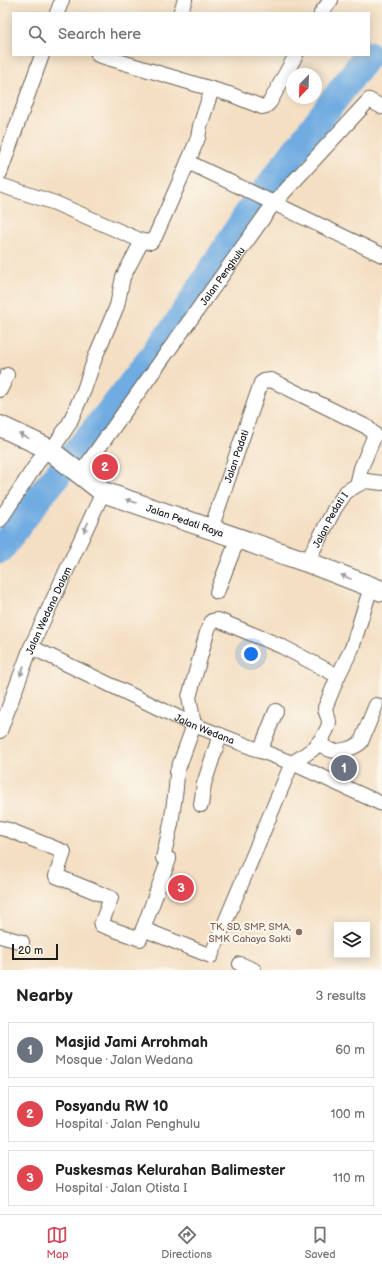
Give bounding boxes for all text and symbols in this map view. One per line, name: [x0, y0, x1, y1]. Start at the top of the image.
search box: [12, 12, 370, 56]
icon: search: [26, 23, 48, 45]
text: Search here: [58, 25, 141, 44]
north arrow: [286, 68, 322, 104]
street label: Jalan Penghulu: [198, 245, 248, 308]
street label: Jalan Padati: [222, 428, 252, 485]
one-way arrow: [18, 433, 30, 440]
pin: 2: [92, 452, 118, 482]
street label: Jalan Pedati I: [311, 490, 351, 550]
one-way arrow: [124, 498, 136, 504]
street label: Jalan Pedati Raya: [145, 502, 225, 540]
one-way arrow: [83, 521, 89, 533]
street label: Jalan Wedana Dalam: [24, 565, 74, 656]
one-way arrow: [340, 574, 351, 580]
your location: [241, 644, 261, 664]
one-way arrow: [19, 666, 25, 678]
street label: Jalan Wedana: [172, 712, 236, 747]
pin: 1: [331, 753, 357, 783]
pin: 3: [168, 873, 194, 903]
place label: TK, SD, SMP, SMA, SMK Cahaya Sakti: [208, 921, 291, 945]
map controls: [334, 922, 370, 958]
button: layers: [334, 922, 370, 958]
marker: TK, SD, SMP, SMA, SMK Cahaya Sakti: [294, 927, 304, 937]
scale bar: [12, 942, 58, 961]
text: 20 m: [18, 944, 43, 957]
text: Nearby: [16, 986, 73, 1006]
text: 3 results: [315, 988, 366, 1004]
text: Masjid Jami Arrohmah: [55, 1033, 208, 1052]
text: 1: [27, 1042, 33, 1058]
text: 60 m: [335, 1042, 365, 1058]
text: Mosque · Jalan Wedana: [55, 1052, 193, 1068]
text: Posyandu RW 10: [55, 1097, 168, 1116]
text: 2: [26, 1106, 34, 1122]
text: 100 m: [330, 1106, 365, 1122]
text: Hospital · Jalan Penghulu: [55, 1116, 200, 1132]
text: Puskesmas Kelurahan Balimester: [55, 1161, 285, 1180]
text: 3: [26, 1170, 34, 1186]
text: 110 m: [333, 1170, 365, 1186]
text: Hospital · Jalan Otista I: [55, 1180, 187, 1196]
tab: Map: [46, 1224, 69, 1261]
tab: Directions: [161, 1224, 212, 1261]
tab: Saved: [305, 1224, 336, 1261]

